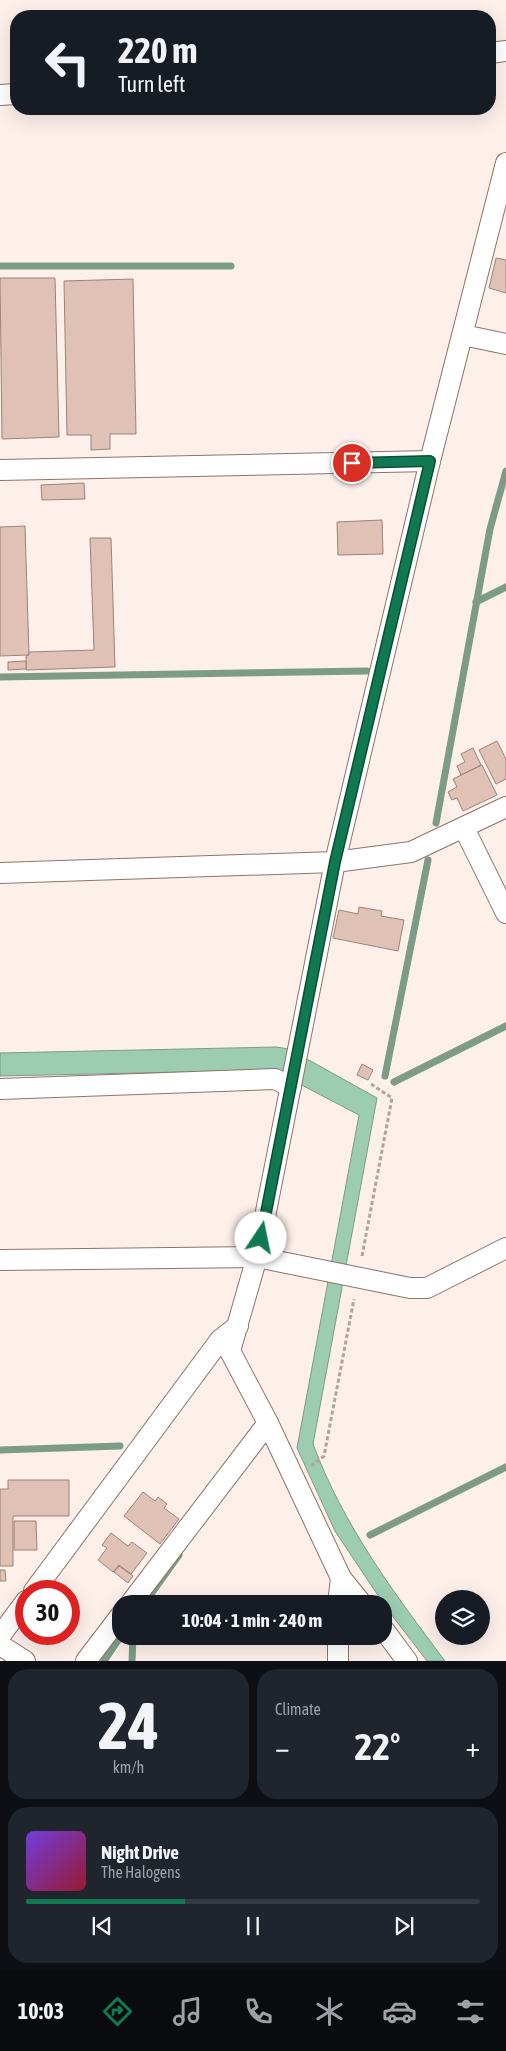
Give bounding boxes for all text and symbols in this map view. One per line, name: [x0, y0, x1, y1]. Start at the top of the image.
icon: left: [35, 30, 100, 95]
text: 220 m: [118, 30, 197, 70]
text: Turn left: [118, 71, 185, 97]
pin: [331, 442, 373, 484]
icon: arrive: [338, 449, 366, 477]
position arrow: [234, 1211, 286, 1263]
speed limit sign: 30: [15, 1580, 80, 1645]
map controls: [435, 1590, 490, 1645]
button: layers: [435, 1590, 490, 1645]
text: 10:04 · 1 min · 240 m: [182, 1609, 322, 1631]
text: 24: [98, 1688, 159, 1763]
text: Climate: [275, 1700, 321, 1718]
text: 22°: [354, 1725, 401, 1768]
text: −: [275, 1731, 290, 1763]
text: +: [465, 1731, 480, 1763]
text: km/h: [113, 1758, 144, 1776]
text: Night Drive: [101, 1841, 179, 1863]
text: The Halogens: [101, 1863, 181, 1881]
icon: previous: [88, 1912, 116, 1940]
icon: pause: [239, 1912, 267, 1940]
icon: next: [390, 1912, 418, 1940]
icon: directions: [100, 1994, 135, 2029]
icon: music: [170, 1994, 205, 2029]
icon: phone: [241, 1994, 276, 2029]
icon: climate: [312, 1994, 347, 2029]
icon: car: [382, 1994, 417, 2029]
icon: filters: [453, 1994, 488, 2029]
text: 10:03: [18, 1998, 64, 2024]

